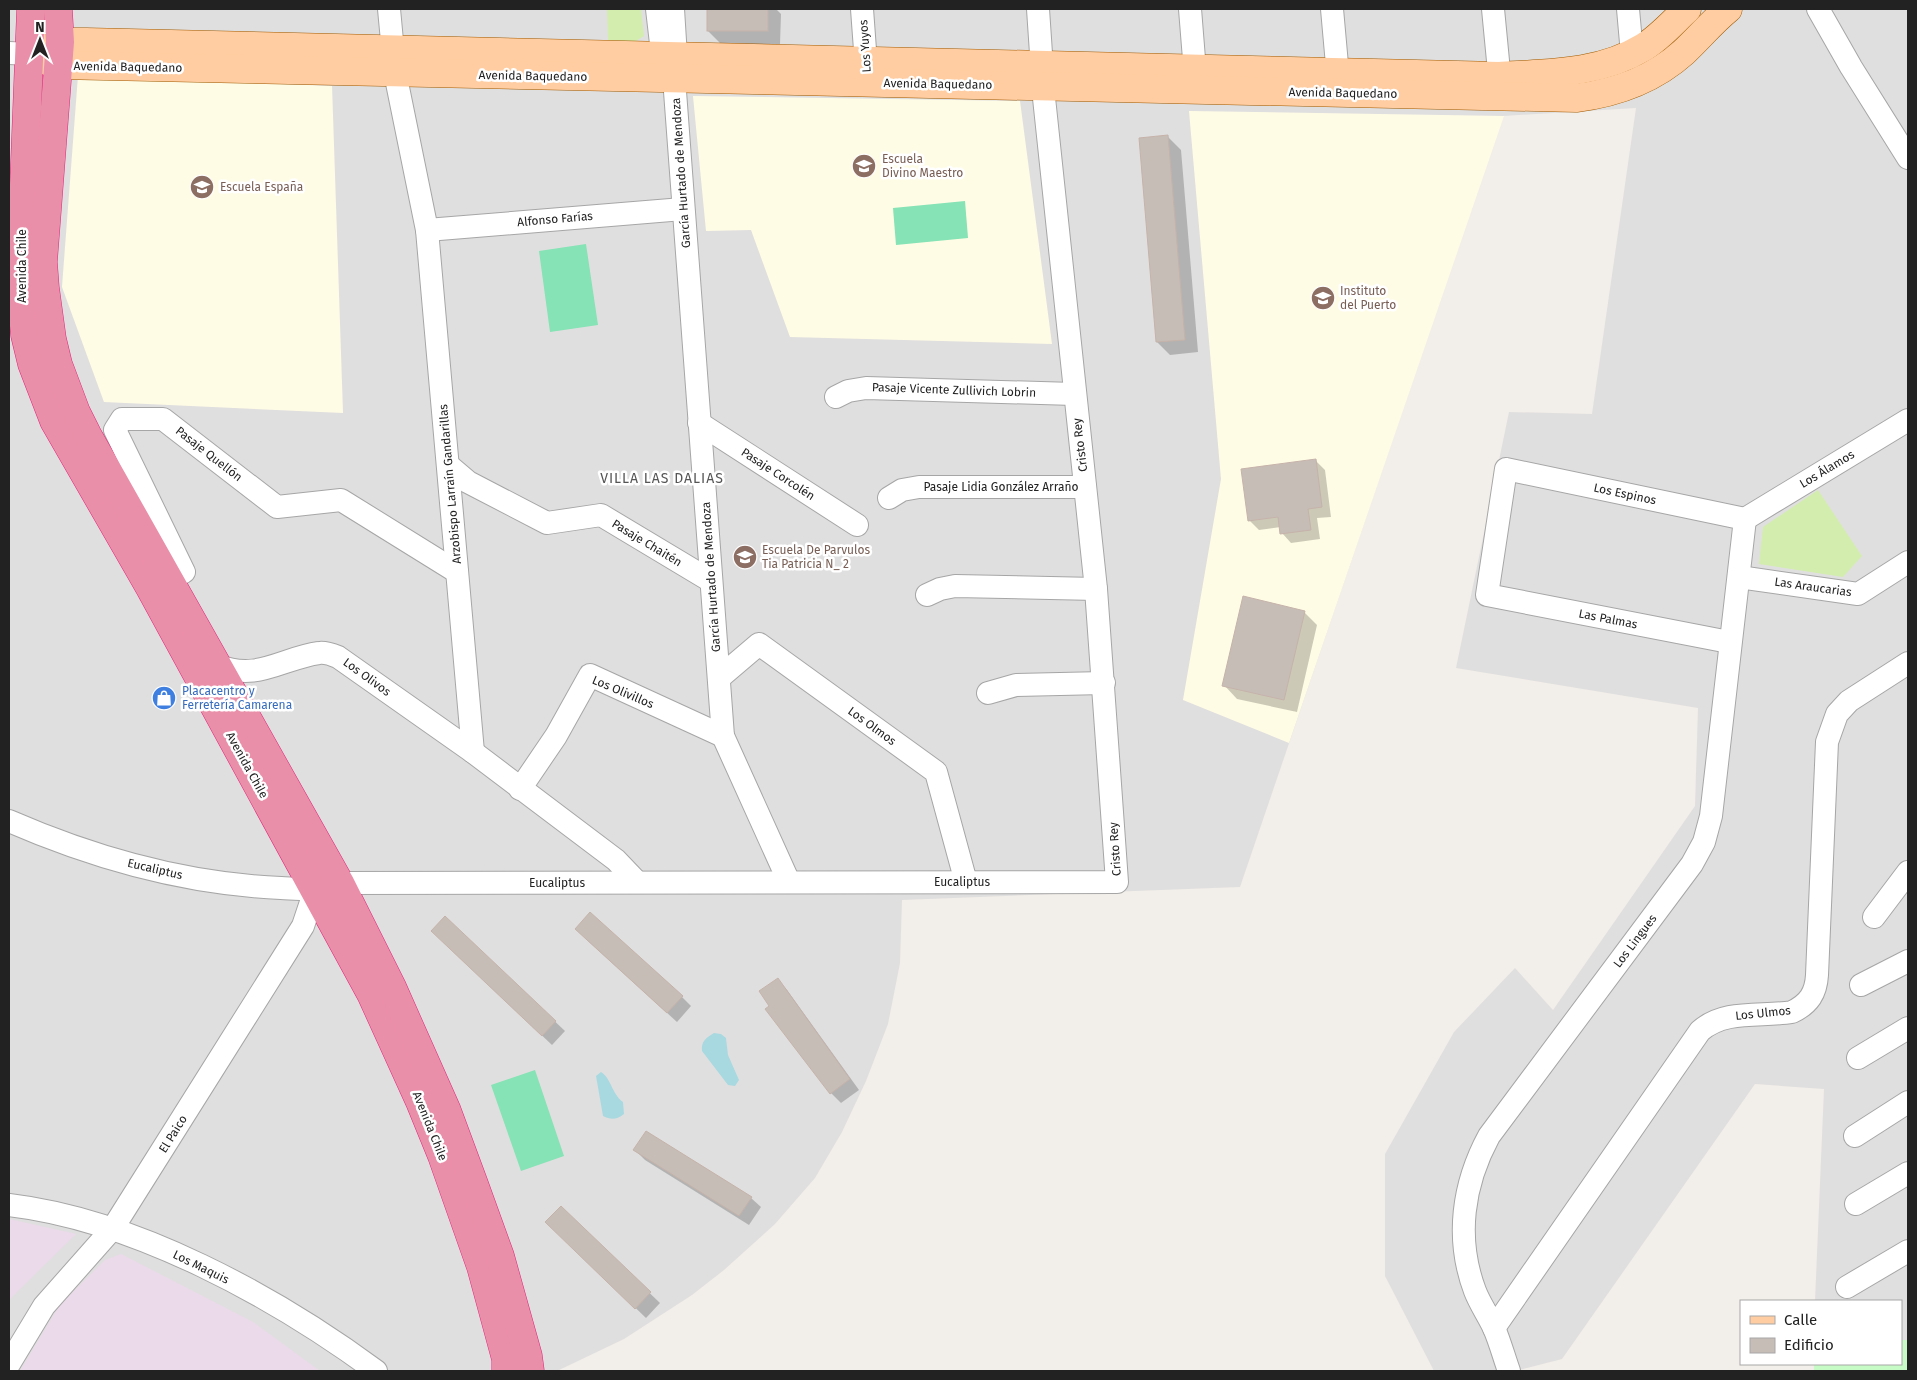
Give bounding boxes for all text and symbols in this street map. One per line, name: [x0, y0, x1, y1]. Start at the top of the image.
north arrow: [15, 15, 65, 65]
text: N: [35, 19, 45, 36]
street label: Los Yuyos: [856, 19, 874, 73]
street label: Avenida Baquedano: [73, 59, 183, 75]
street label: Avenida Baquedano: [478, 68, 588, 84]
street label: Avenida Baquedano: [883, 76, 993, 92]
street label: Avenida Baquedano: [1288, 85, 1398, 101]
street label: García Hurtado de Mendoza: [669, 97, 693, 249]
place label: Escuela Divino Maestro: [882, 152, 963, 180]
school or university icon: Escuela Divino Maestro: [851, 153, 877, 179]
school or university icon: Escuela España: [189, 174, 215, 200]
place label: Escuela España: [220, 180, 303, 194]
street label: Alfonso Farías: [517, 209, 594, 229]
street label: Avenida Chile: [15, 229, 29, 303]
place label: Instituto del Puerto: [1340, 284, 1396, 312]
school or university icon: Instituto del Puerto: [1310, 285, 1336, 311]
street label: Pasaje Vicente Zullivich Lobrin: [872, 380, 1036, 400]
street label: Arzobispo Larraín Gandarillas: [436, 403, 464, 564]
street label: Cristo Rey: [1070, 417, 1090, 473]
street label: Pasaje Quellón: [173, 424, 245, 484]
street label: Pasaje Corcolén: [739, 445, 817, 503]
street label: Los Álamos: [1797, 446, 1857, 491]
district label: VILLA LAS DALIAS: [600, 470, 724, 487]
street label: Pasaje Lidia González Arraño: [923, 480, 1079, 494]
street label: Los Espinos: [1592, 481, 1658, 508]
street label: García Hurtado de Mendoza: [699, 501, 723, 653]
street label: Pasaje Chaitén: [610, 517, 684, 569]
place label: Escuela De Parvulos Tia Patricia N_ 2: [762, 543, 871, 571]
school or university icon: Escuela De Parvulos Tia Patricia N_ 2: [732, 544, 758, 570]
street label: Las Araucarias: [1773, 575, 1853, 599]
street label: Las Palmas: [1577, 606, 1639, 632]
street label: Los Olivos: [341, 655, 394, 699]
street label: Los Olivillos: [590, 673, 656, 711]
place label: Placacentro y Ferretería Camarena: [182, 684, 292, 712]
shop icon: Placacentro y Ferretería Camarena: [151, 685, 177, 711]
street label: Los Olmos: [845, 704, 899, 748]
street label: Avenida Chile: [223, 729, 271, 801]
street label: Cristo Rey: [1106, 821, 1124, 876]
street label: Eucaliptus: [126, 856, 184, 882]
street label: Eucaliptus: [934, 875, 990, 889]
street label: Eucaliptus: [529, 876, 585, 890]
street label: Los Lingues: [1610, 911, 1660, 970]
street label: Los Ulmos: [1735, 1003, 1792, 1023]
street label: Avenida Chile: [410, 1089, 450, 1163]
street label: El Paico: [156, 1113, 190, 1155]
street label: Los Maquis: [171, 1247, 232, 1287]
legend: [1740, 1300, 1902, 1365]
text: Calle: [1784, 1311, 1817, 1329]
text: Edificio: [1784, 1336, 1834, 1354]

